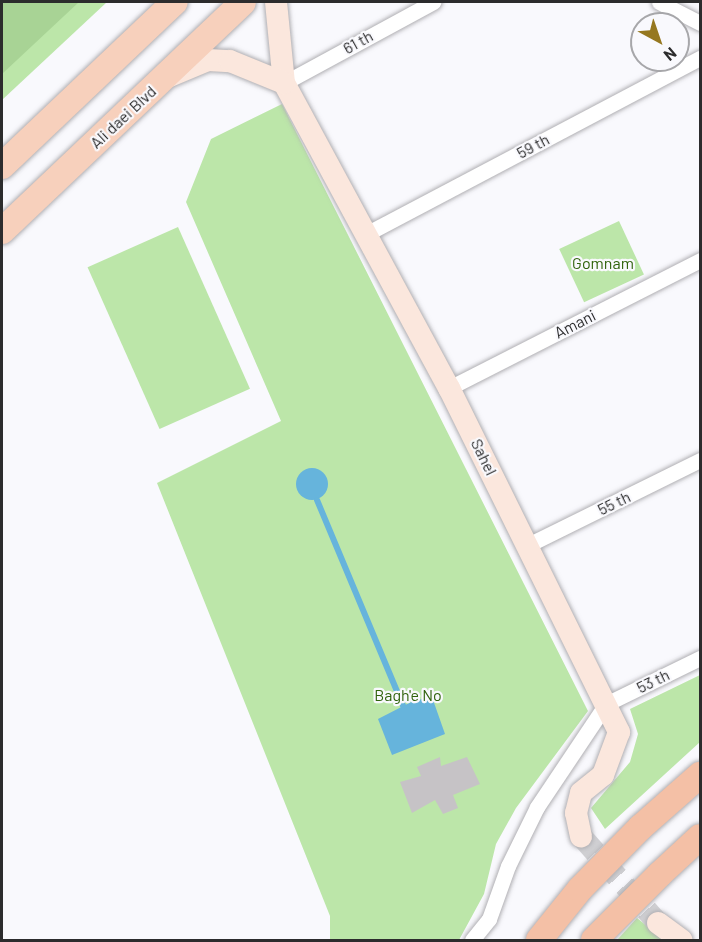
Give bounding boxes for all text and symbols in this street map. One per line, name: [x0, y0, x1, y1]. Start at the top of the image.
north arrow: [630, 12, 690, 72]
street label: 61 th: [340, 26, 376, 58]
text: N: [660, 44, 681, 65]
street label: Ali daei Blvd: [86, 82, 160, 152]
street label: 59 th: [513, 129, 553, 163]
park label: Gomnam: [572, 253, 634, 273]
street label: Amani: [551, 305, 599, 343]
street label: Sahel: [467, 436, 501, 478]
street label: 55 th: [594, 487, 634, 519]
street label: 53 th: [633, 665, 673, 697]
park label: Bagh'e No: [374, 685, 442, 705]

